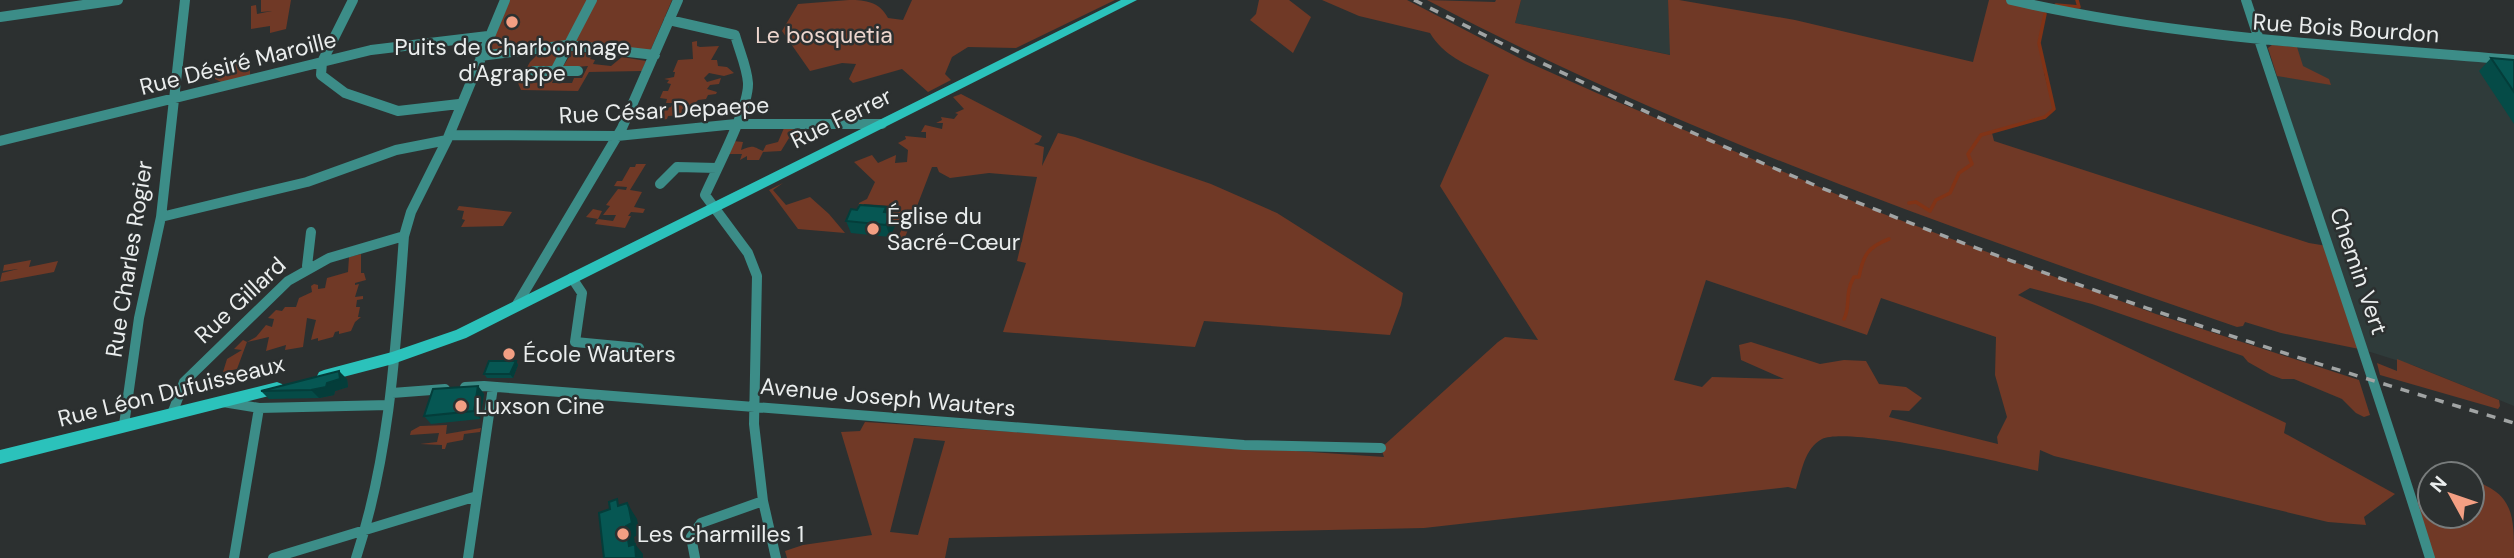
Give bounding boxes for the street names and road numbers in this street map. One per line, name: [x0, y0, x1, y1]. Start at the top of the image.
street label: Rue Bois Bourdon: [2252, 7, 2440, 49]
street label: Rue Désiré Maroille: [137, 24, 339, 102]
street label: Rue Ferrer: [785, 81, 897, 155]
street label: Rue César Depaepe: [558, 90, 770, 130]
street label: Rue Charles Rogier: [99, 159, 159, 359]
street label: Chemin Vert: [2323, 203, 2395, 339]
street label: Rue Gillard: [188, 250, 292, 350]
street label: Rue Léon Dufuisseaux: [55, 348, 287, 434]
street label: Avenue Joseph Wauters: [759, 371, 1017, 423]

